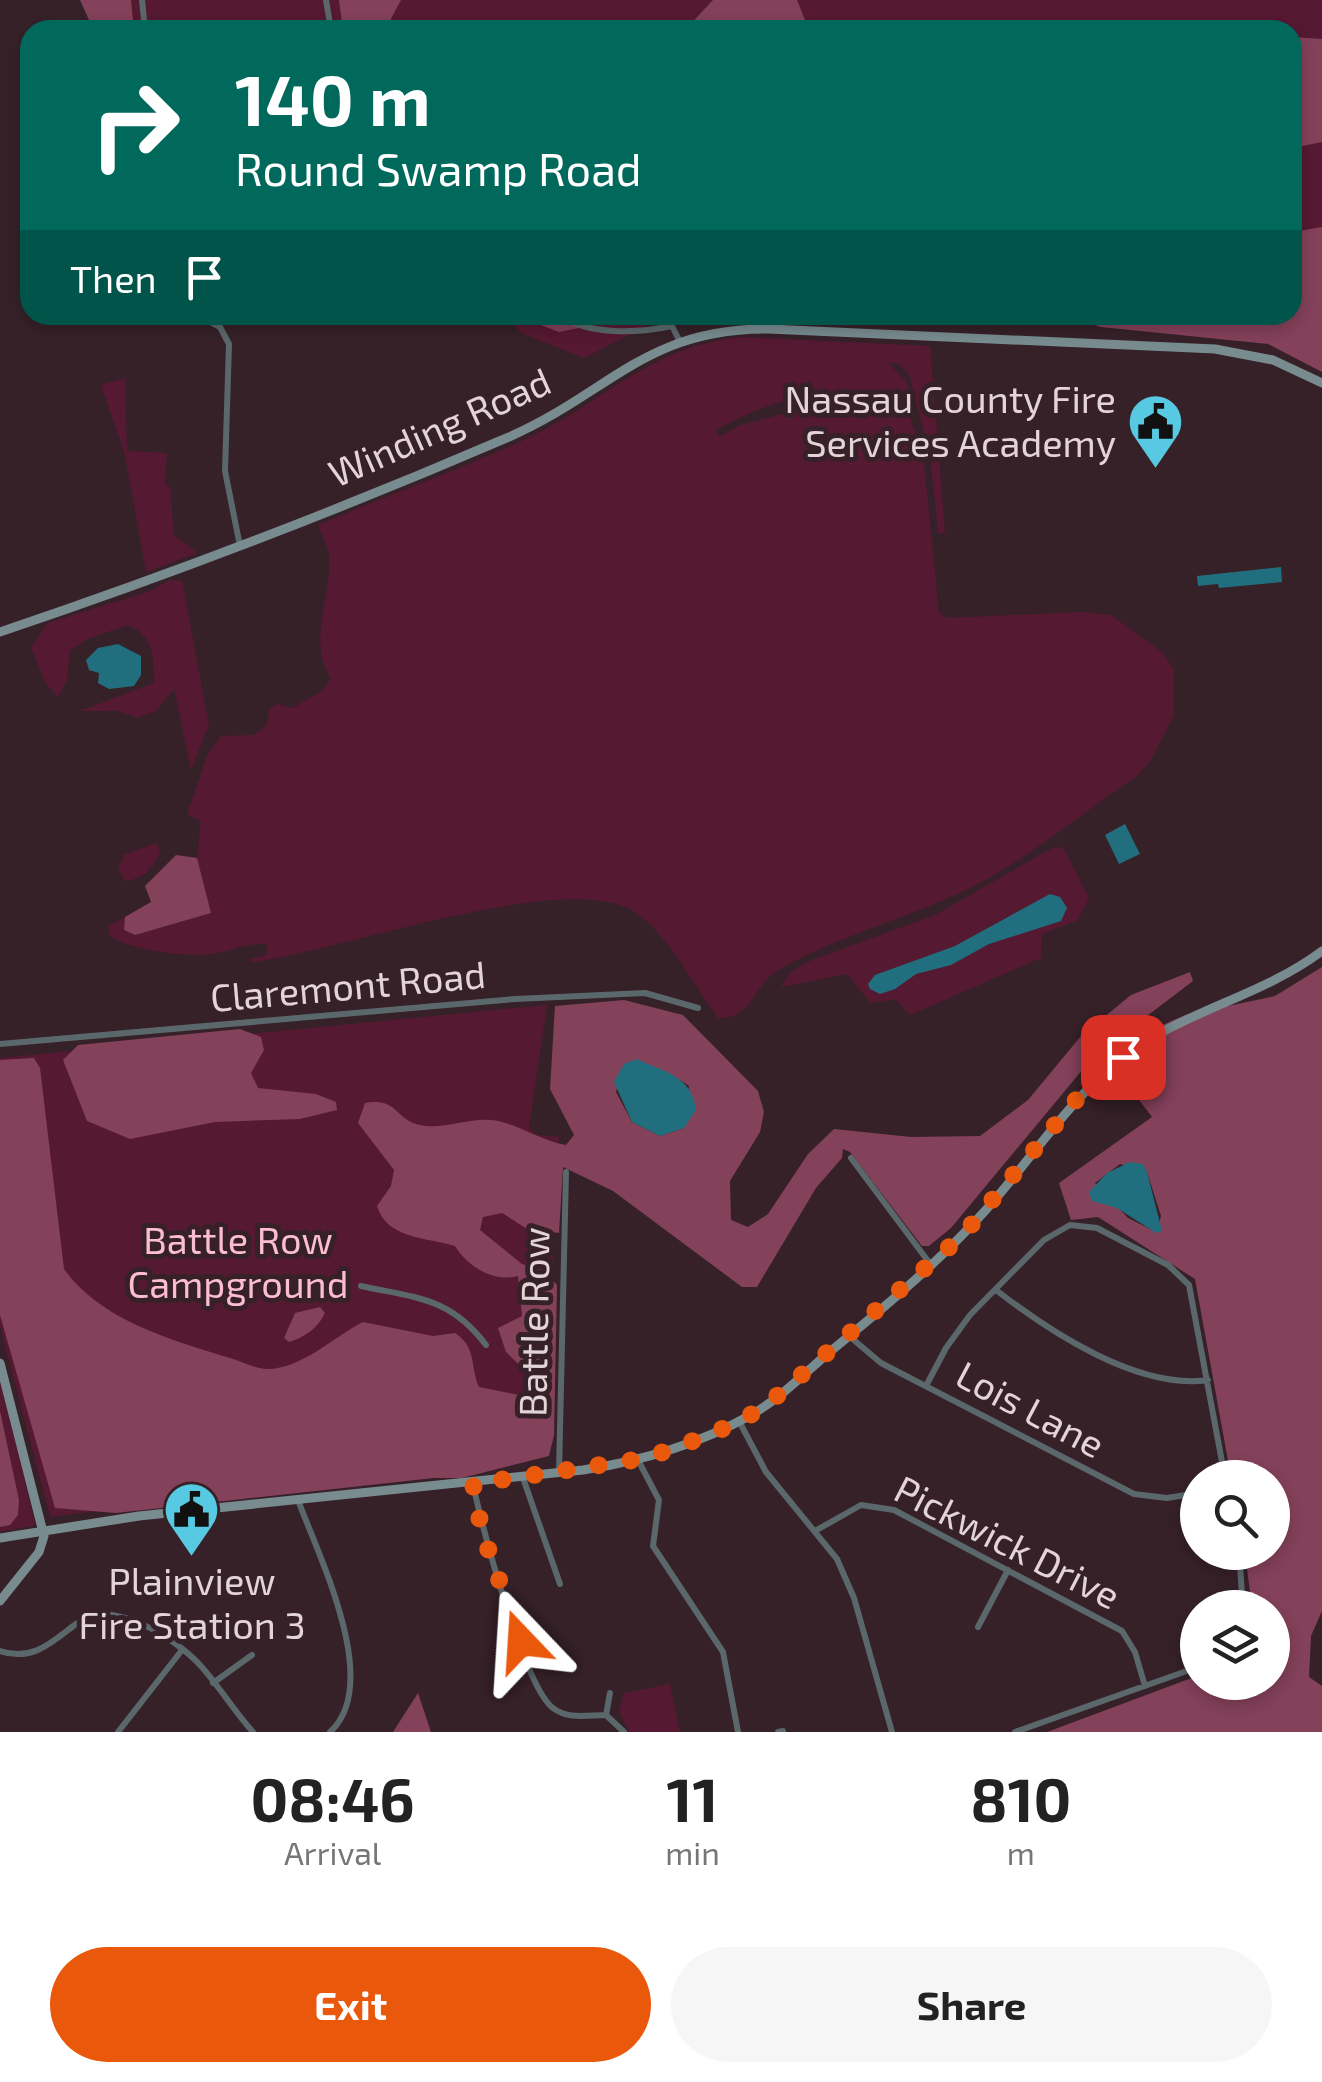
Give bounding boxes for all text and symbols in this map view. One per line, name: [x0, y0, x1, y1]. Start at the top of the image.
text: 140 m: [235, 56, 431, 140]
icon: right: [70, 60, 200, 190]
text: Round Swamp Road: [235, 141, 642, 195]
icon: arrive: [177, 250, 232, 305]
text: Then: [70, 255, 157, 301]
street label: Winding Road: [321, 357, 557, 496]
place label: Nassau County Fire Services Academy: [784, 375, 1116, 465]
public building icon: Nassau County Fire Services Academy: [1125, 392, 1185, 471]
street label: Claremont Road: [208, 950, 487, 1020]
pin: [1081, 1015, 1166, 1100]
icon: arrive: [1096, 1030, 1151, 1085]
park label: Battle Row Campground: [128, 1216, 348, 1306]
street label: Battle Row: [508, 1227, 558, 1417]
street label: Lois Lane: [949, 1350, 1113, 1466]
map controls: [1180, 1460, 1290, 1700]
button: search: [1180, 1460, 1290, 1570]
street label: Pickwick Drive: [888, 1465, 1128, 1618]
public building icon: Plainview Fire Station 3: [162, 1479, 222, 1558]
place label: Plainview Fire Station 3: [78, 1557, 306, 1647]
position arrow: [469, 1589, 573, 1693]
button: layers: [1180, 1590, 1290, 1700]
text: 08:46: [250, 1762, 415, 1834]
text: 11: [667, 1762, 718, 1834]
text: 810: [970, 1762, 1071, 1834]
text: Arrival: [284, 1833, 381, 1871]
text: min: [665, 1833, 720, 1871]
text: m: [1007, 1833, 1035, 1871]
button: Exit: [50, 1947, 651, 2062]
button: Share: [671, 1947, 1272, 2062]

